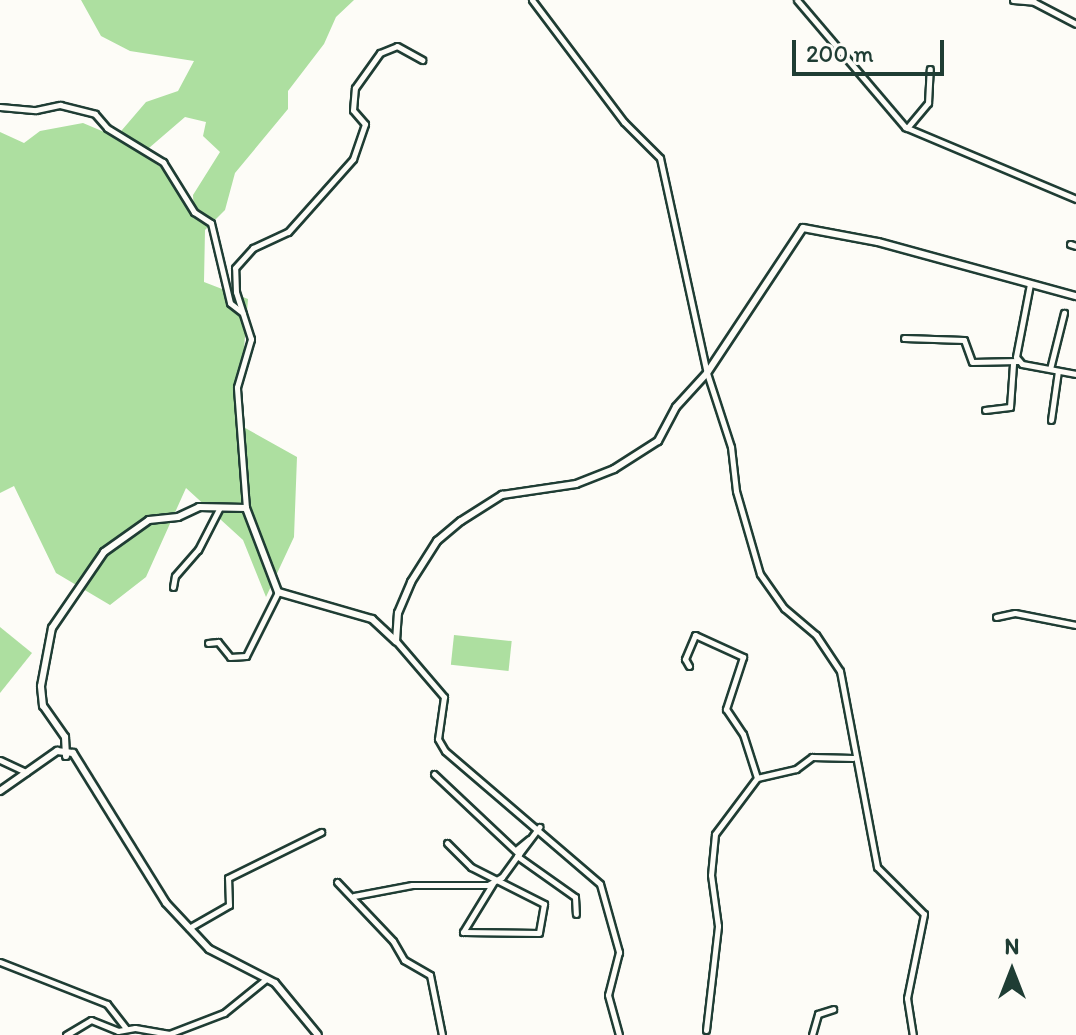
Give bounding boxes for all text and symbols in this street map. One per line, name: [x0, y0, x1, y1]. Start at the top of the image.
scale bar: [796, 24, 948, 74]
text: 200 m: [806, 39, 874, 68]
north arrow: [972, 931, 1052, 1011]
text: N: [1005, 933, 1019, 960]

